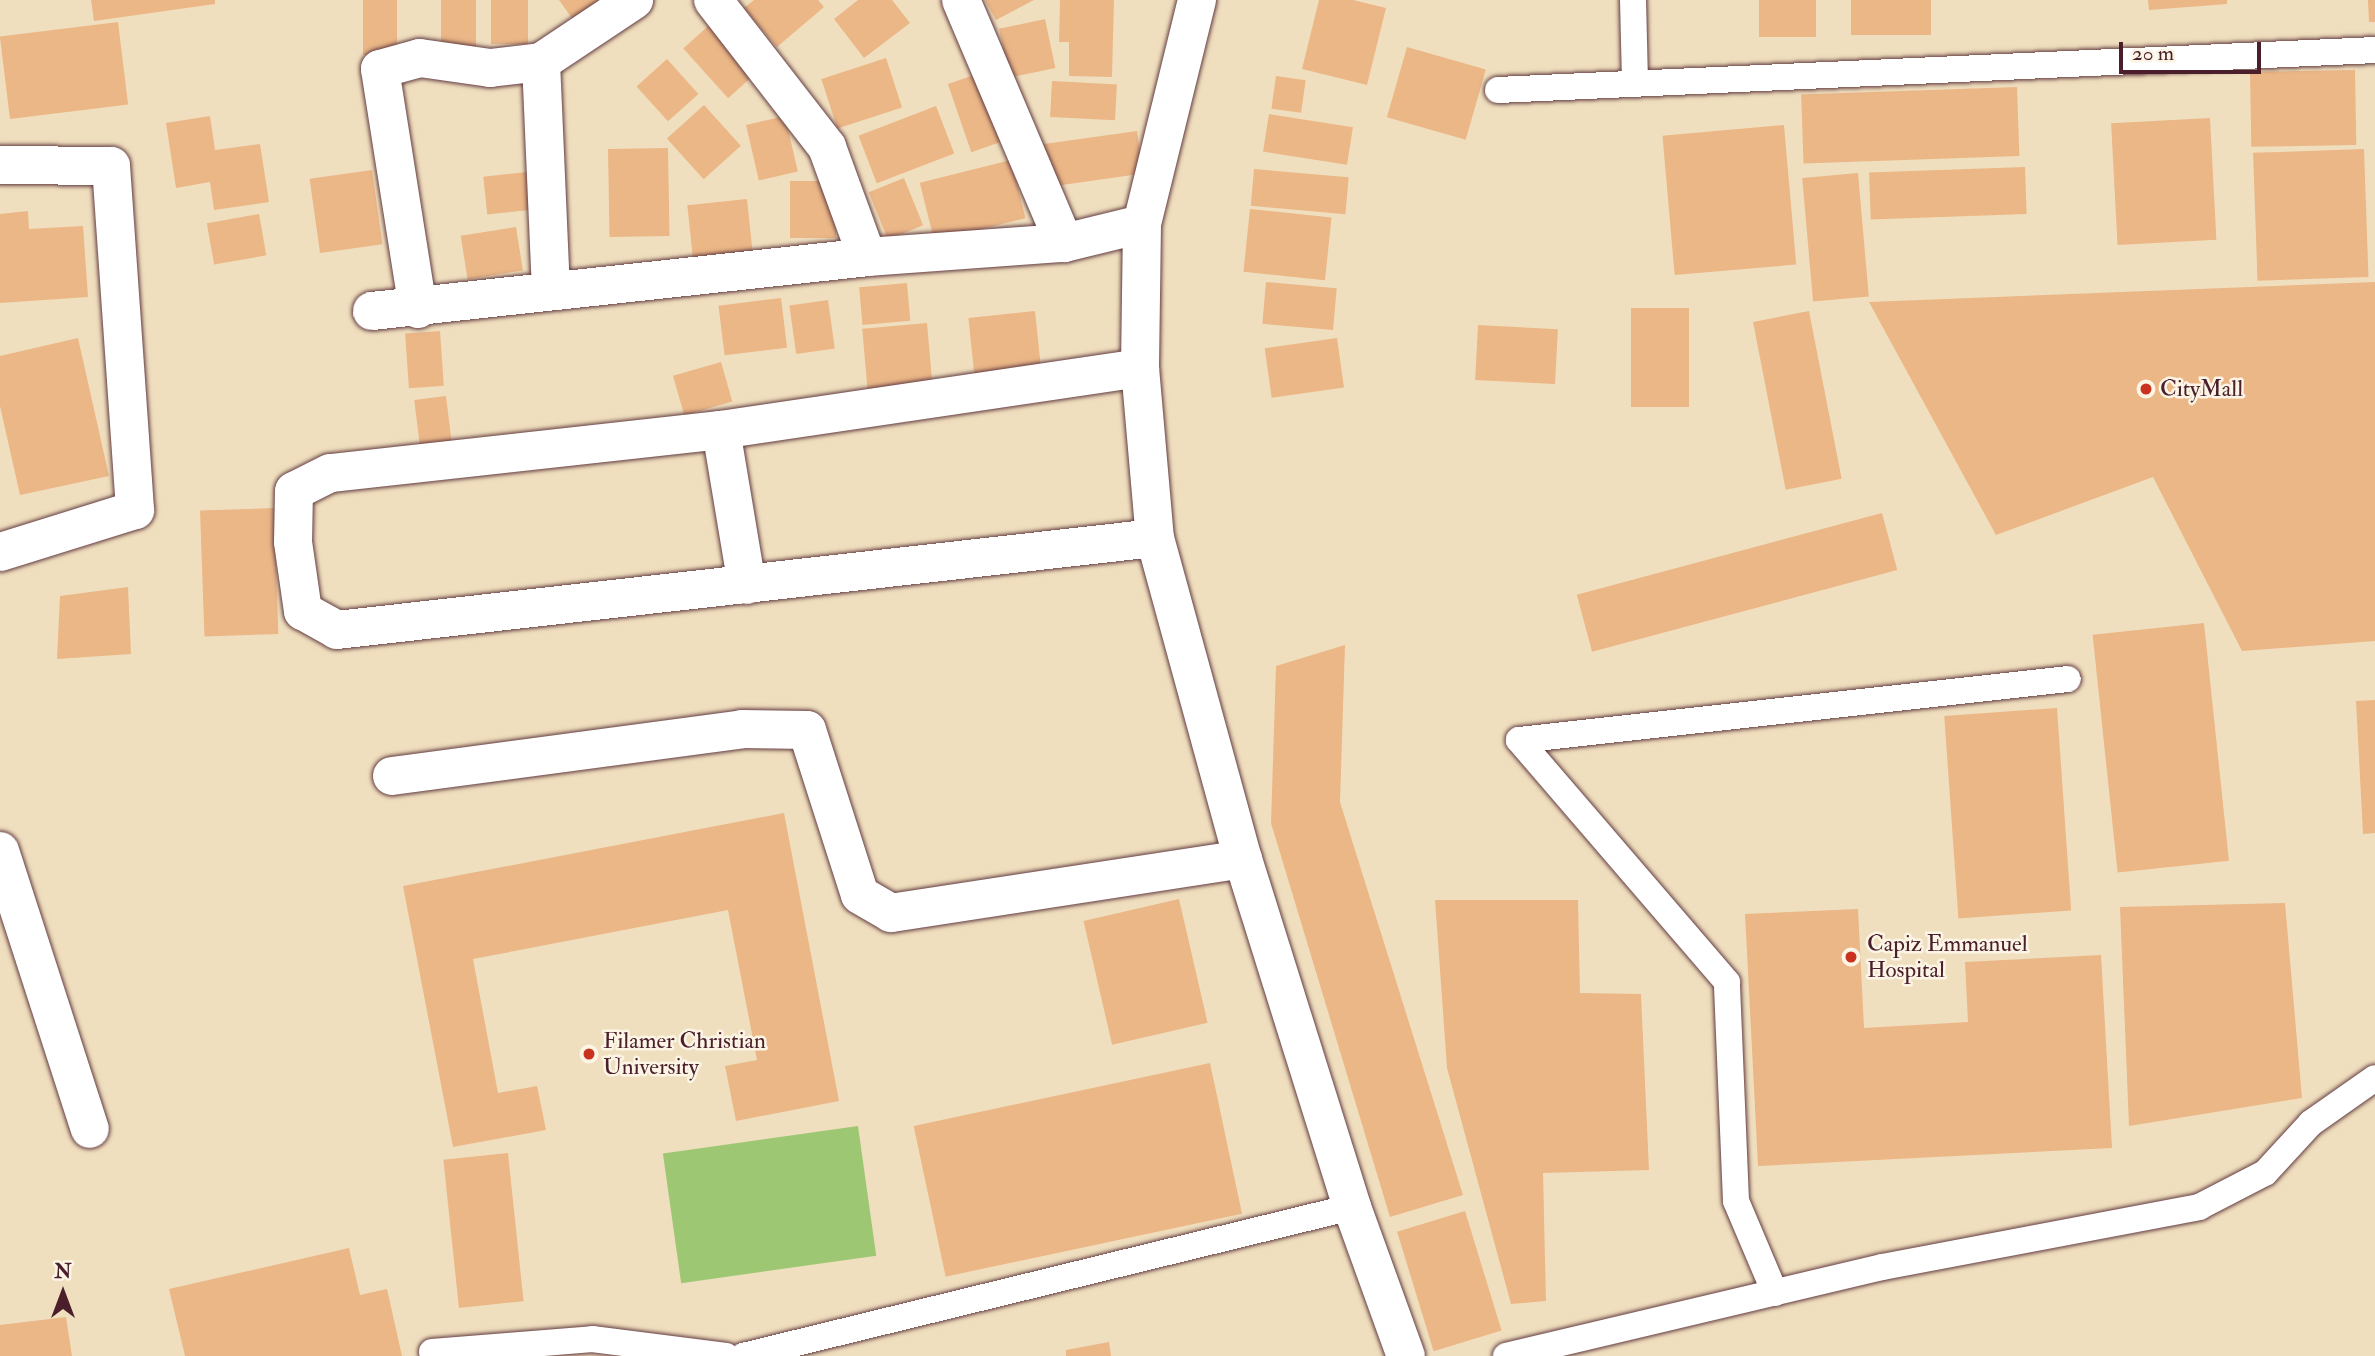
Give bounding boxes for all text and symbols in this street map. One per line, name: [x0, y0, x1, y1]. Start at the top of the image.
scale bar: [2123, 28, 2265, 72]
text: 20 m: [2132, 40, 2174, 67]
place label: CityMall: [2160, 375, 2243, 403]
marker: CityMall: [2138, 381, 2154, 397]
place label: Capiz Emmanuel Hospital: [1867, 930, 2028, 984]
marker: Capiz Emmanuel Hospital: [1841, 947, 1861, 967]
place label: Filamer Christian University: [603, 1027, 766, 1081]
marker: Filamer Christian University: [581, 1046, 597, 1062]
north arrow: [28, 1258, 98, 1328]
text: N: [54, 1260, 72, 1284]

